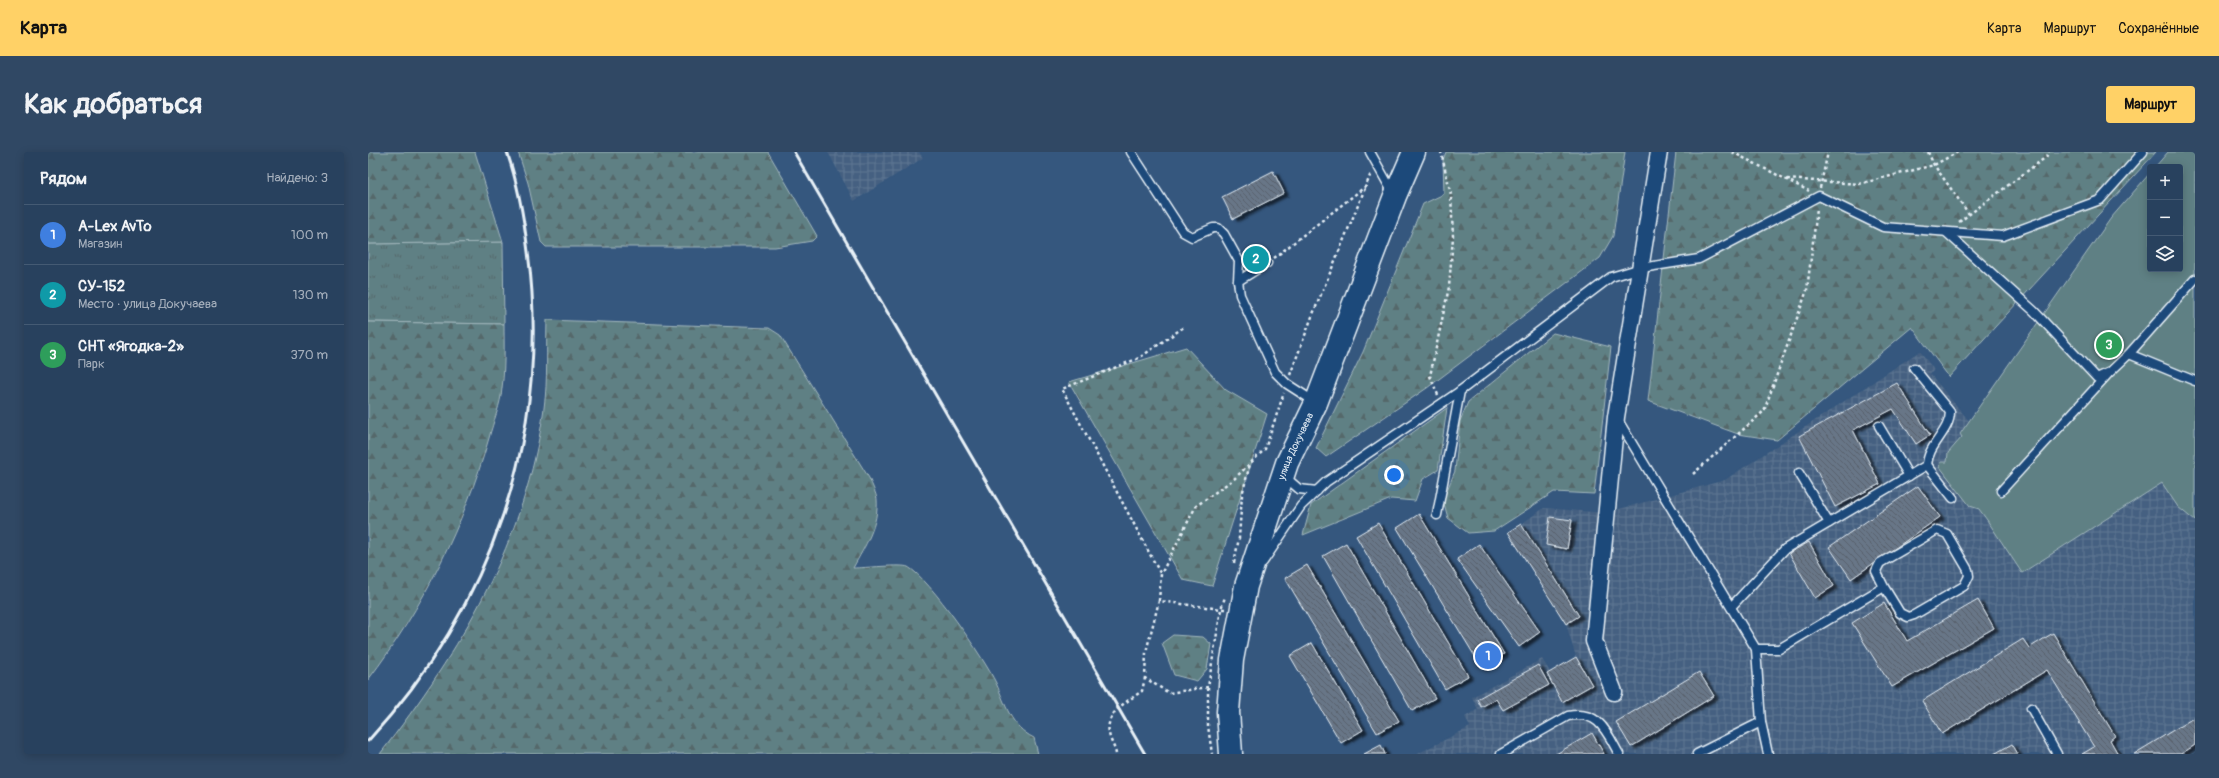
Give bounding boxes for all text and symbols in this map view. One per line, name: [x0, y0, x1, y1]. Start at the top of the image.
text: Карта: [20, 16, 67, 40]
text: Карта: [1987, 20, 2022, 37]
text: Маршрут: [2044, 20, 2096, 37]
text: Сохранённые: [2118, 20, 2199, 37]
button: Маршрут: [2106, 86, 2195, 123]
text: Как добраться: [24, 87, 202, 122]
map controls: [2147, 164, 2183, 272]
button: +: [2147, 164, 2183, 200]
text: Рядом: [40, 168, 87, 189]
text: Найдено: 3: [266, 170, 328, 186]
button: −: [2147, 200, 2183, 236]
text: A-Lex AvTo: [78, 217, 152, 236]
text: 1: [50, 227, 56, 243]
text: 100 m: [291, 227, 328, 243]
text: Магазин: [78, 236, 122, 252]
button: layers: [2147, 236, 2183, 272]
pin: 2: [1243, 244, 1269, 274]
text: СУ-152: [78, 277, 125, 296]
text: 2: [49, 287, 57, 303]
text: 130 m: [292, 287, 328, 303]
text: Место · улица Докучаева: [78, 296, 217, 312]
pin: 3: [2096, 330, 2122, 360]
text: СНТ «Ягодка-2»: [78, 337, 184, 356]
text: 3: [49, 347, 57, 363]
text: 370 m: [291, 347, 328, 363]
text: Парк: [78, 356, 105, 372]
street label: улица Докучаева: [1276, 411, 1316, 482]
your location: [1384, 465, 1404, 485]
pin: 1: [1475, 641, 1501, 671]

